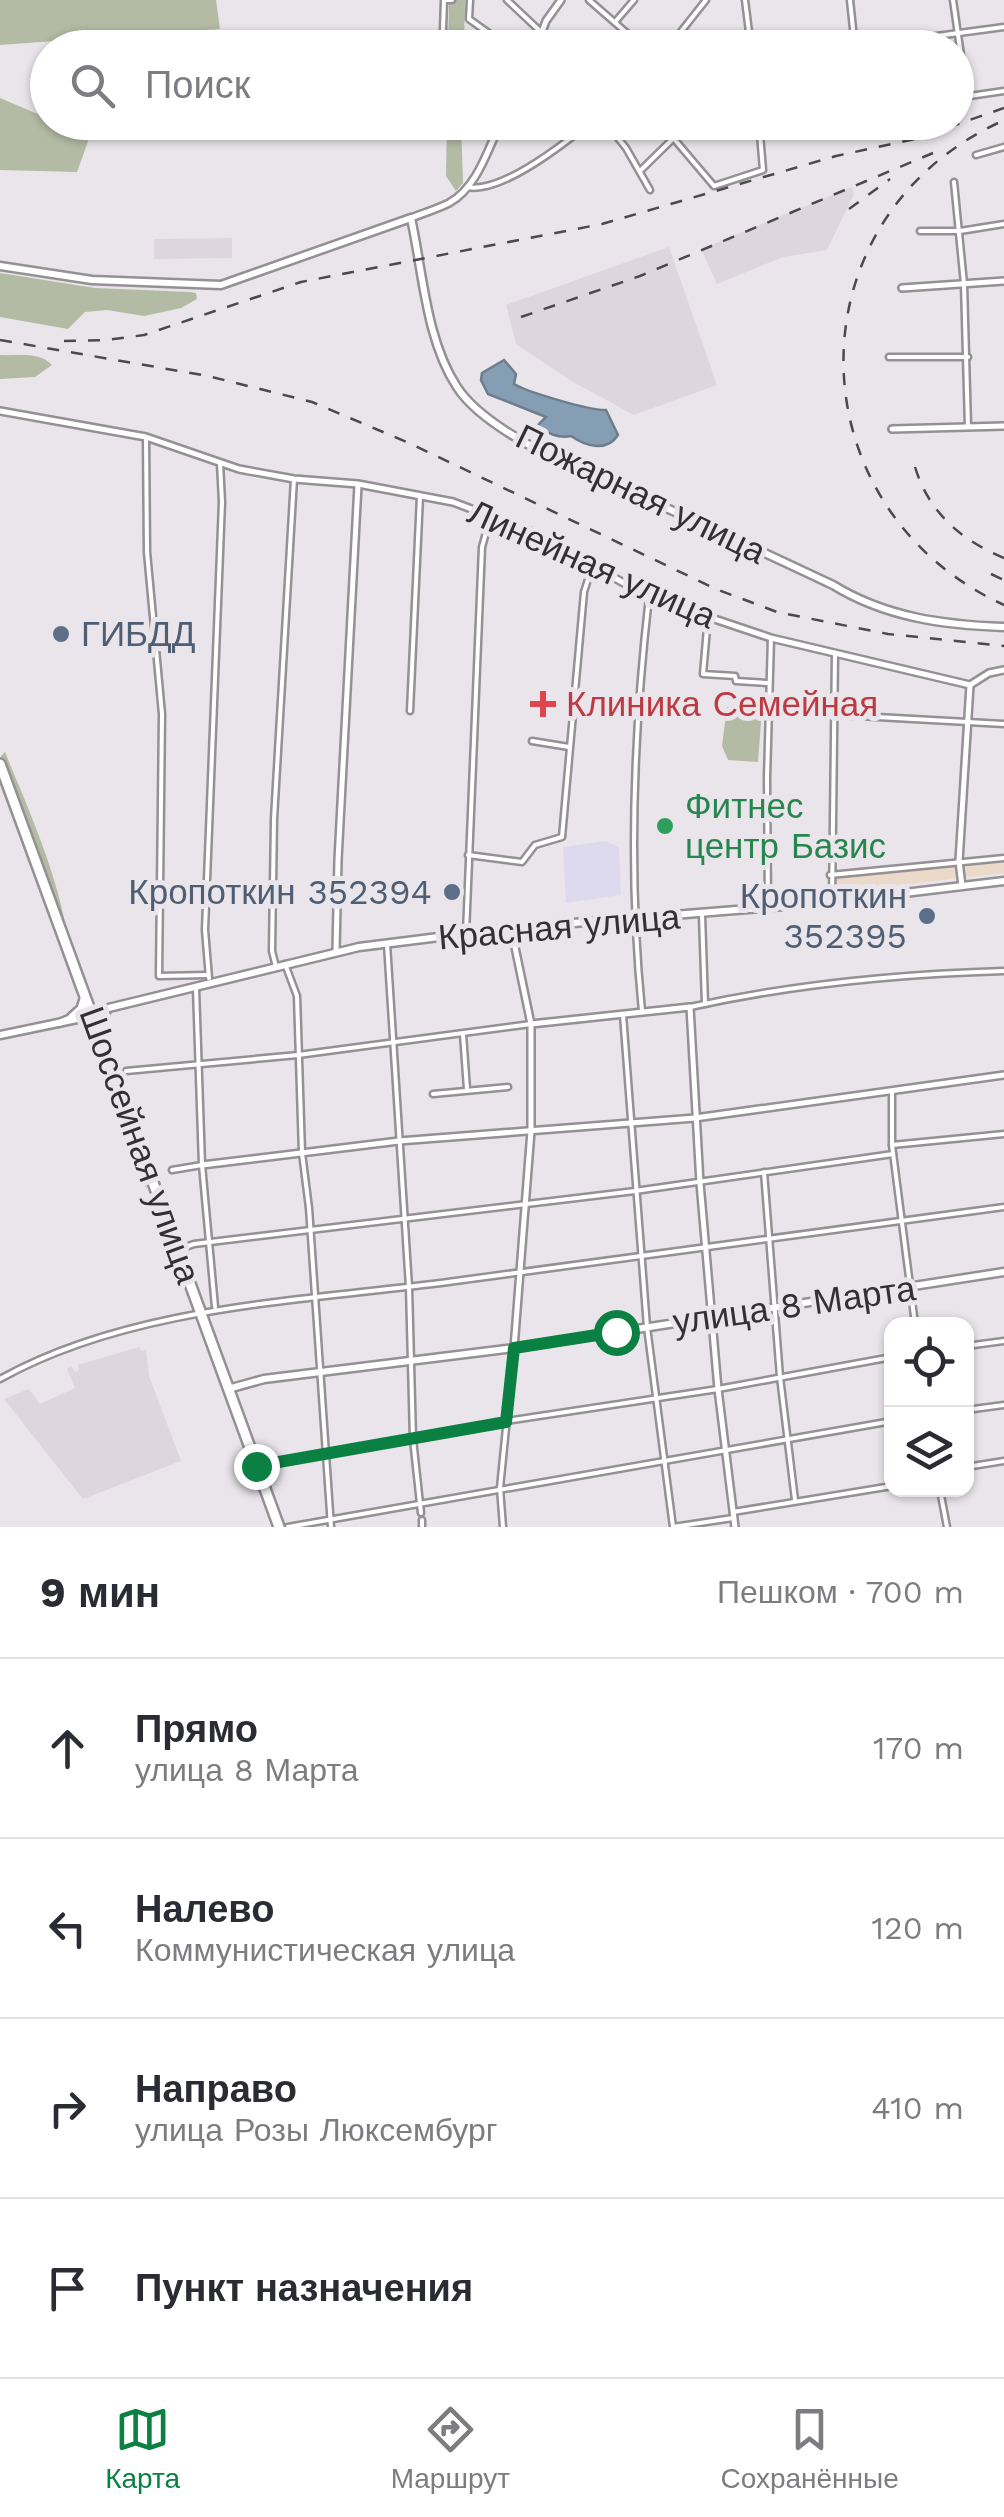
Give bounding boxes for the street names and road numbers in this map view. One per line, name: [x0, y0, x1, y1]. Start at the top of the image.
street label: Пожарная улица: [509, 415, 773, 573]
street label: Линейная улица: [462, 491, 723, 638]
street label: Красная улица: [436, 895, 682, 958]
street label: Шоссейная улица: [70, 1001, 210, 1290]
street label: улица 8 Марта: [670, 1267, 918, 1343]

